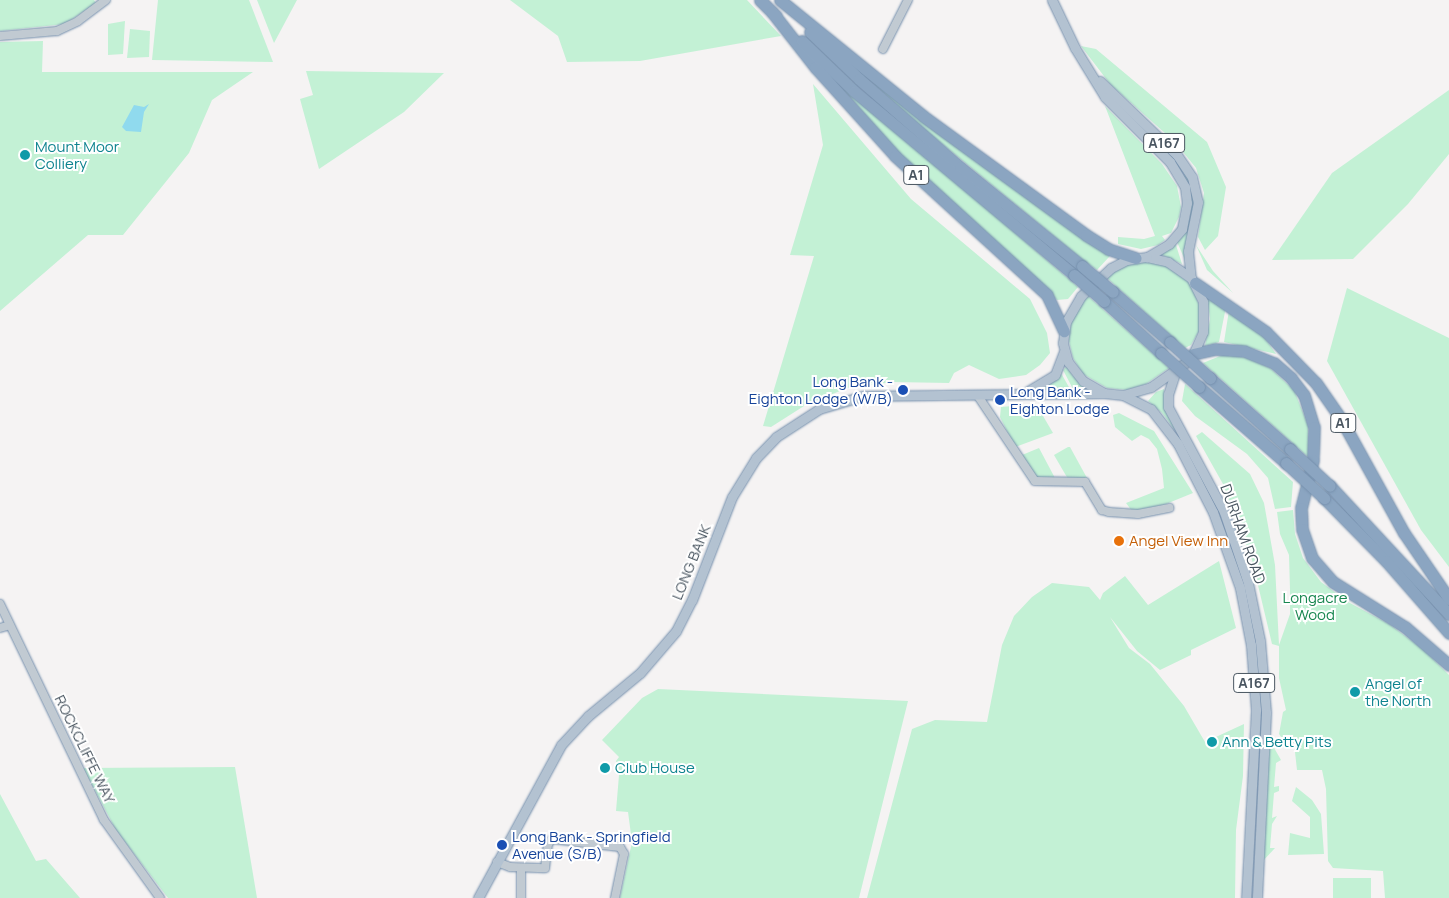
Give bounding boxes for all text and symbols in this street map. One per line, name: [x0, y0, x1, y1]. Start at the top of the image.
road number: A167: [1143, 132, 1185, 154]
place label: Mount Moor Colliery: [35, 137, 119, 172]
marker: Mount Moor Colliery: [19, 149, 31, 161]
road number: A1: [902, 164, 930, 186]
place label: Long Bank - Eighton Lodge (W/B): [749, 372, 893, 407]
place label: Long Bank - Eighton Lodge: [1010, 382, 1109, 417]
marker: Long Bank - Eighton Lodge (W/B): [897, 384, 909, 396]
marker: Long Bank - Eighton Lodge: [994, 394, 1006, 406]
road number: A1: [1329, 412, 1357, 434]
street label: DURHAM ROAD: [1217, 482, 1269, 586]
street label: LONG BANK: [668, 522, 714, 602]
place label: Angel View Inn: [1129, 532, 1228, 550]
marker: Angel View Inn: [1113, 535, 1125, 547]
park label: Longacre Wood: [1283, 588, 1347, 623]
road number: A167: [1233, 671, 1275, 694]
place label: Angel of the North: [1365, 674, 1431, 709]
marker: Angel of the North: [1349, 686, 1361, 698]
street label: ROCKCLIFFE WAY: [51, 692, 119, 806]
place label: Ann & Betty Pits: [1222, 733, 1332, 751]
marker: Ann & Betty Pits: [1206, 736, 1218, 748]
place label: Club House: [615, 759, 695, 777]
marker: Club House: [599, 762, 611, 774]
place label: Long Bank - Springfield Avenue (S/B): [512, 827, 671, 862]
marker: Long Bank - Springfield Avenue (S/B): [496, 839, 508, 851]

